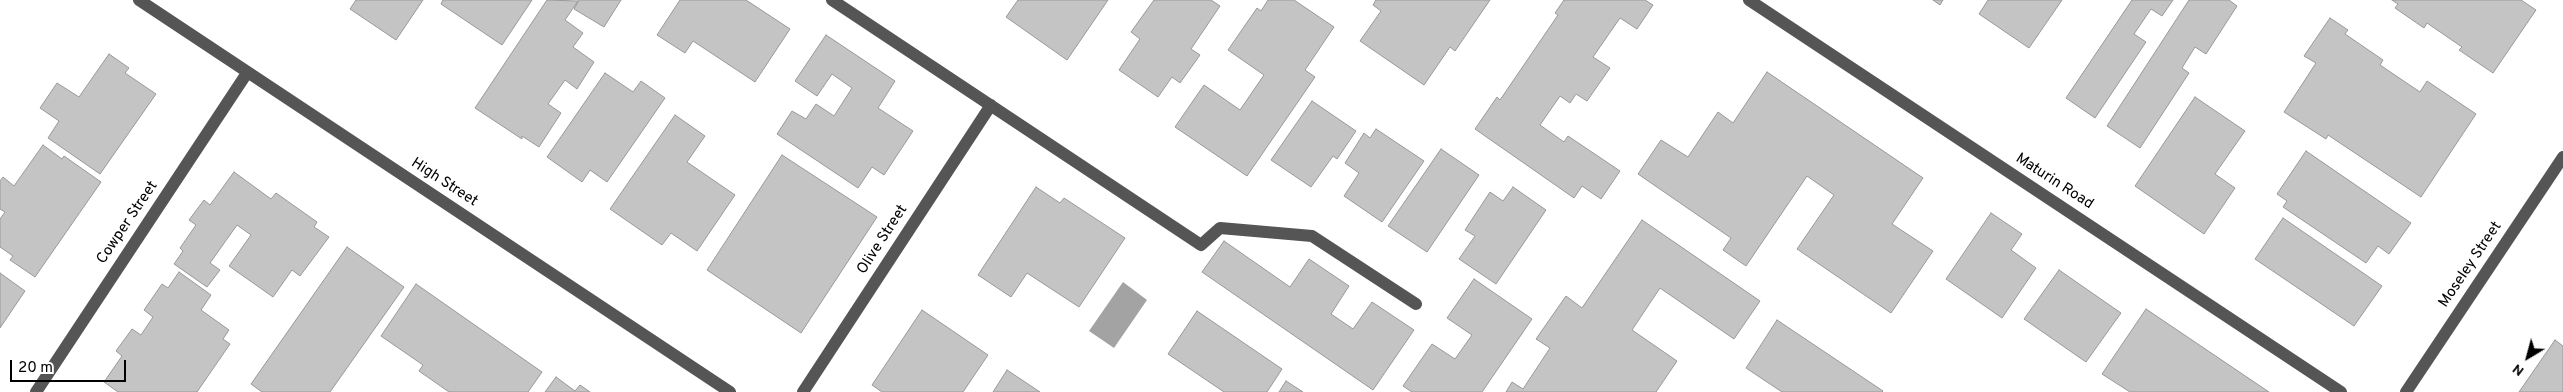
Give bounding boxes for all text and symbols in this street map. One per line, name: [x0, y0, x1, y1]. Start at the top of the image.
street label: Maturin Road: [2012, 150, 2096, 214]
street label: High Street: [407, 155, 481, 211]
street label: Cowper Street: [94, 178, 162, 268]
street label: Olive Street: [854, 202, 912, 278]
street label: Moseley Street: [2436, 219, 2506, 311]
north arrow: [2503, 332, 2553, 382]
scale bar: [12, 350, 129, 382]
text: 20 m: [18, 359, 53, 378]
text: N: [2510, 360, 2528, 379]

